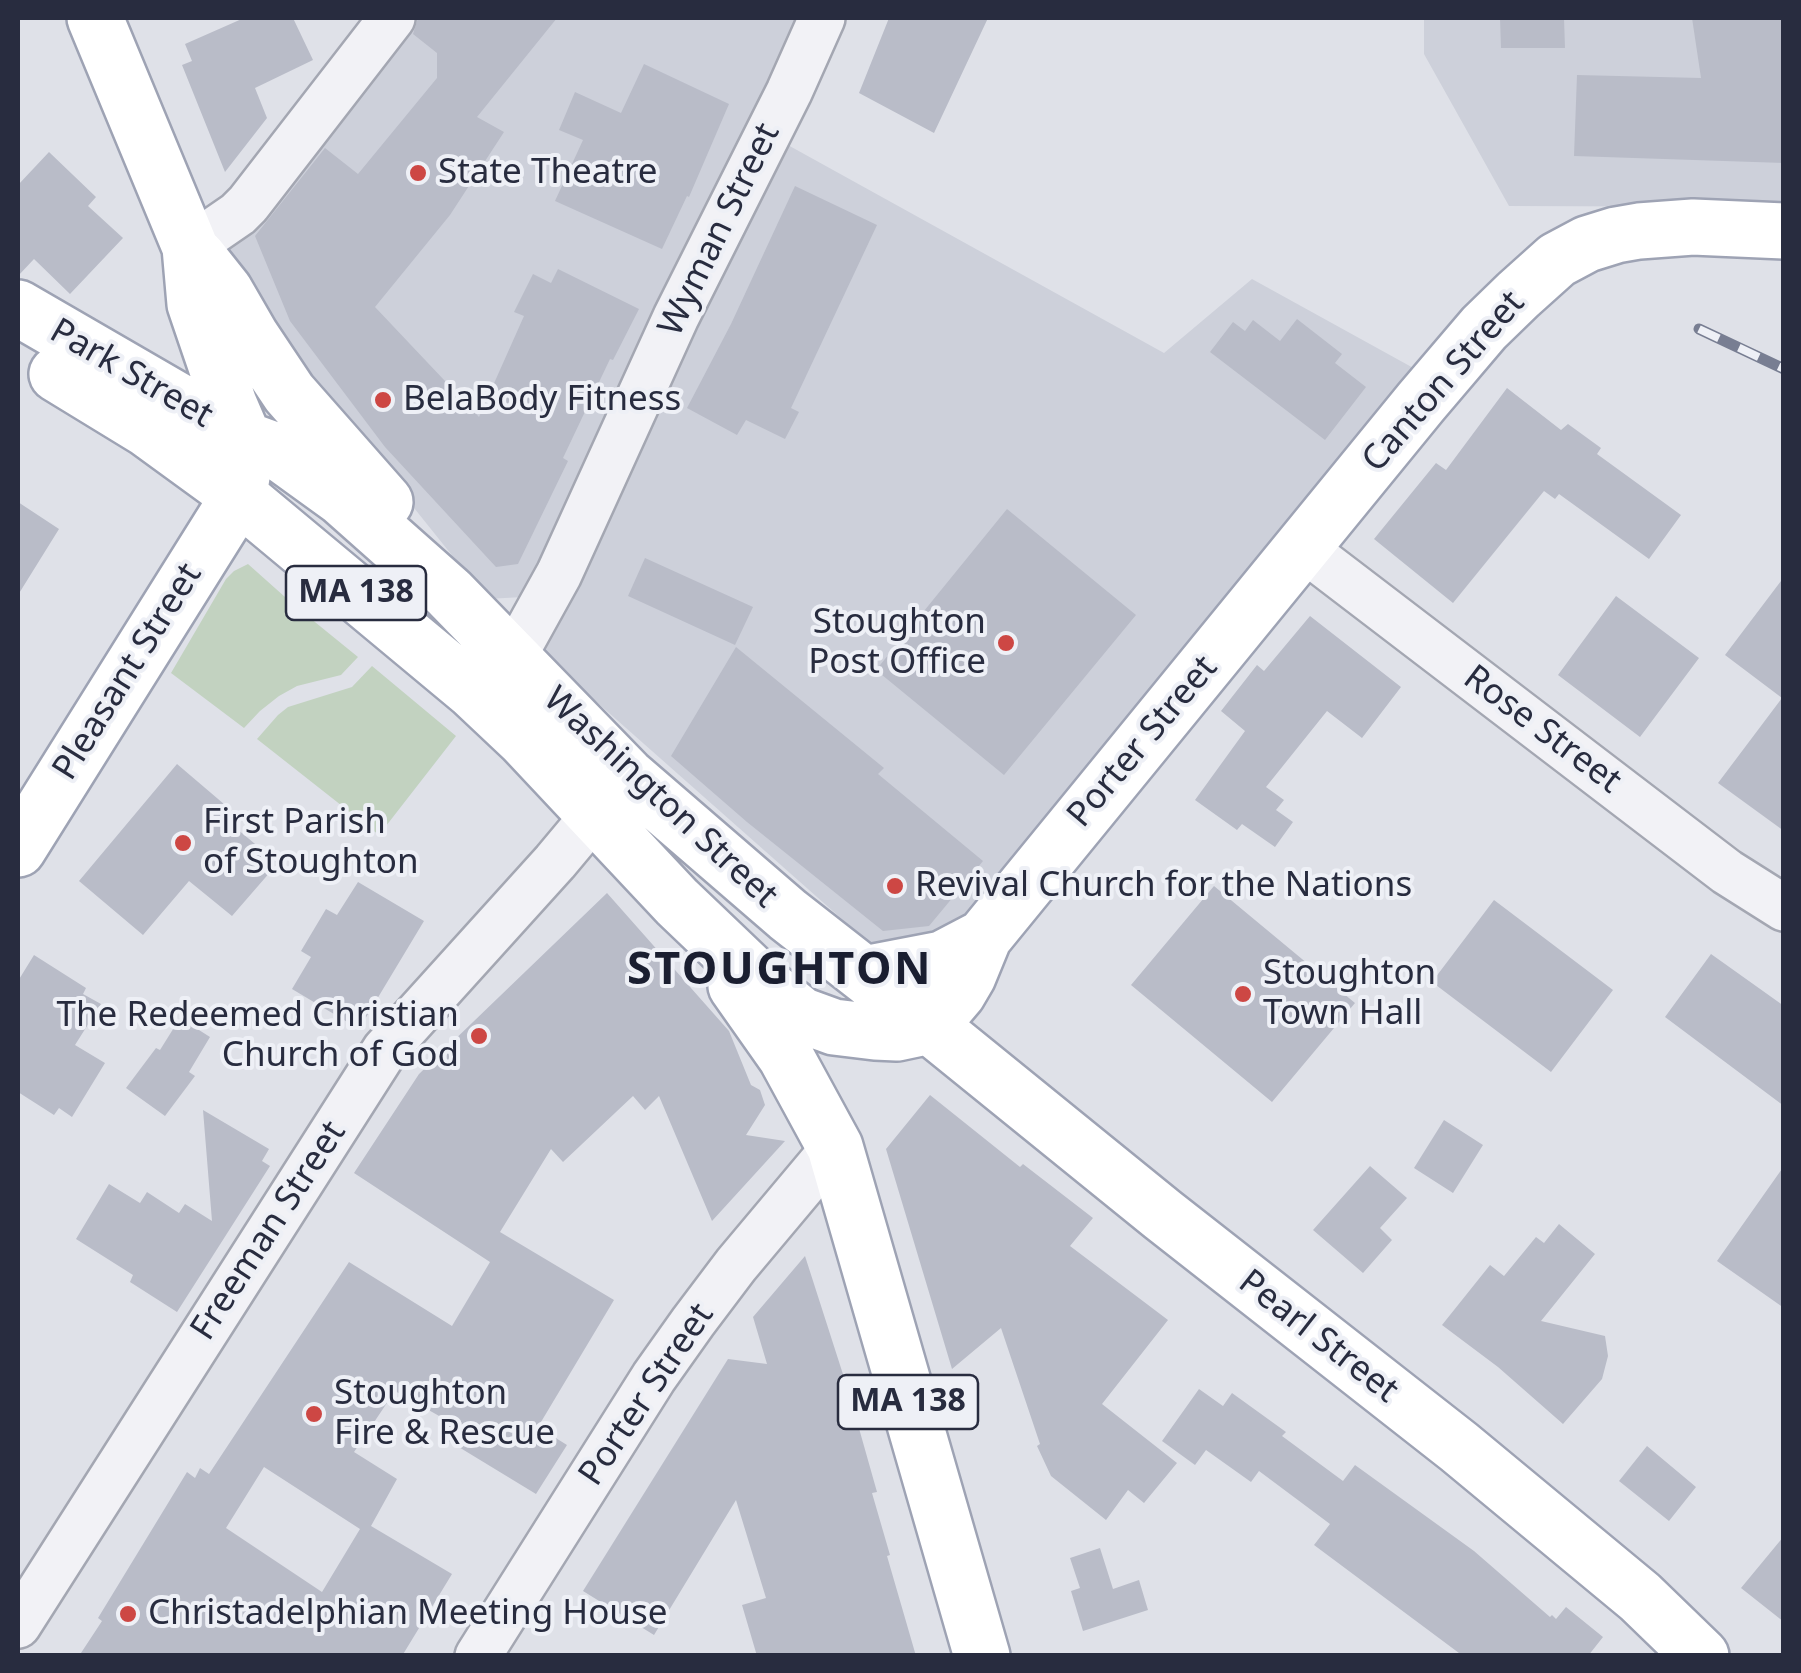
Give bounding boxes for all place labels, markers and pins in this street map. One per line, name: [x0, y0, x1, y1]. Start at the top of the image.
place label: State Theatre: [438, 152, 658, 194]
marker: State Theatre: [407, 162, 429, 184]
place label: BelaBody Fitness: [403, 379, 681, 421]
marker: BelaBody Fitness: [372, 389, 394, 411]
place label: Stoughton Post Office: [808, 602, 986, 684]
marker: Stoughton Post Office: [995, 632, 1017, 654]
place label: First Parish of Stoughton: [203, 802, 419, 884]
marker: First Parish of Stoughton: [172, 832, 194, 854]
place label: Revival Church for the Nations: [915, 865, 1412, 907]
marker: Revival Church for the Nations: [884, 875, 906, 897]
place label: Stoughton Town Hall: [1263, 953, 1436, 1035]
marker: Stoughton Town Hall: [1232, 983, 1254, 1005]
place label: The Redeemed Christian Church of God: [57, 995, 459, 1077]
marker: The Redeemed Christian Church of God: [468, 1025, 490, 1047]
place label: Stoughton Fire & Rescue: [334, 1373, 555, 1455]
marker: Stoughton Fire & Rescue: [303, 1403, 325, 1425]
place label: Christadelphian Meeting House: [148, 1593, 668, 1635]
marker: Christadelphian Meeting House: [117, 1603, 139, 1625]

